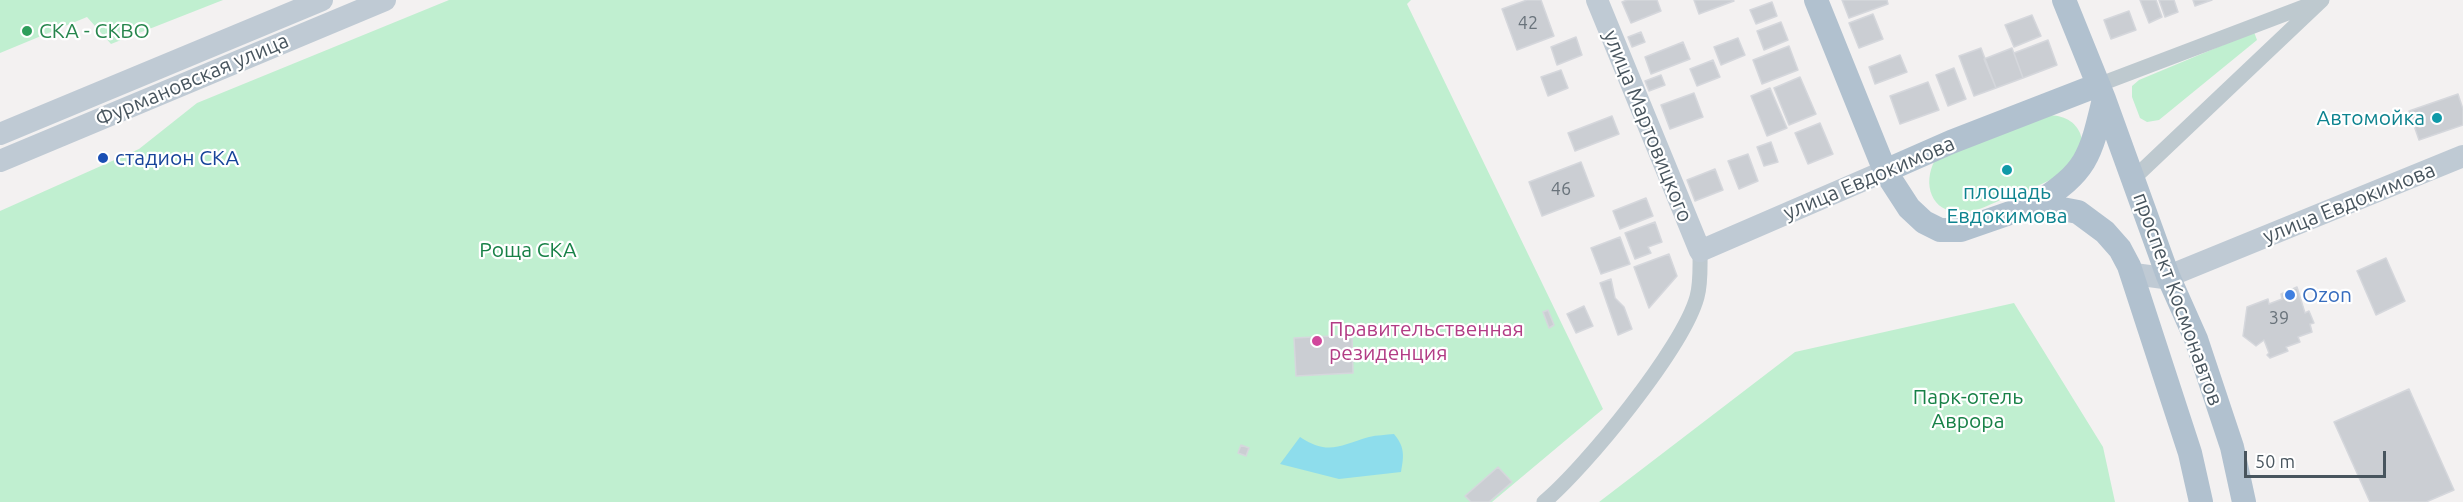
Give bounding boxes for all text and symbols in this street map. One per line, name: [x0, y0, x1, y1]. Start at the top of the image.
house number: 42: [1518, 12, 1538, 34]
place label: СКА - СКВО: [39, 18, 150, 44]
marker: СКА - СКВО: [20, 24, 34, 38]
street label: улица Мартовицкого: [1598, 26, 1698, 226]
street label: Фурмановская улица: [92, 28, 292, 132]
place label: Автомойка: [2317, 105, 2425, 131]
marker: Автомойка: [2430, 111, 2444, 125]
street label: улица Евдокимова: [1780, 131, 1958, 225]
place label: стадион СКА: [115, 145, 239, 171]
marker: стадион СКА: [96, 151, 110, 165]
street label: улица Евдокимова: [2259, 157, 2439, 249]
marker: площадь Евдокимова: [2000, 163, 2014, 177]
house number: 46: [1551, 178, 1571, 200]
place label: площадь Евдокимова: [1946, 179, 2068, 229]
street label: проспект Космонавтов: [2128, 189, 2228, 409]
park label: Роща СКА: [479, 237, 577, 263]
place label: Ozon: [2302, 282, 2352, 308]
marker: Ozon: [2283, 288, 2297, 302]
house number: 39: [2269, 307, 2289, 329]
place label: Правительственная резиденция: [1329, 316, 1524, 366]
marker: Правительственная резиденция: [1310, 334, 1324, 348]
park label: Парк-отель Аврора: [1913, 384, 2023, 434]
scale bar: [2247, 439, 2390, 477]
text: 50 m: [2255, 451, 2295, 471]

